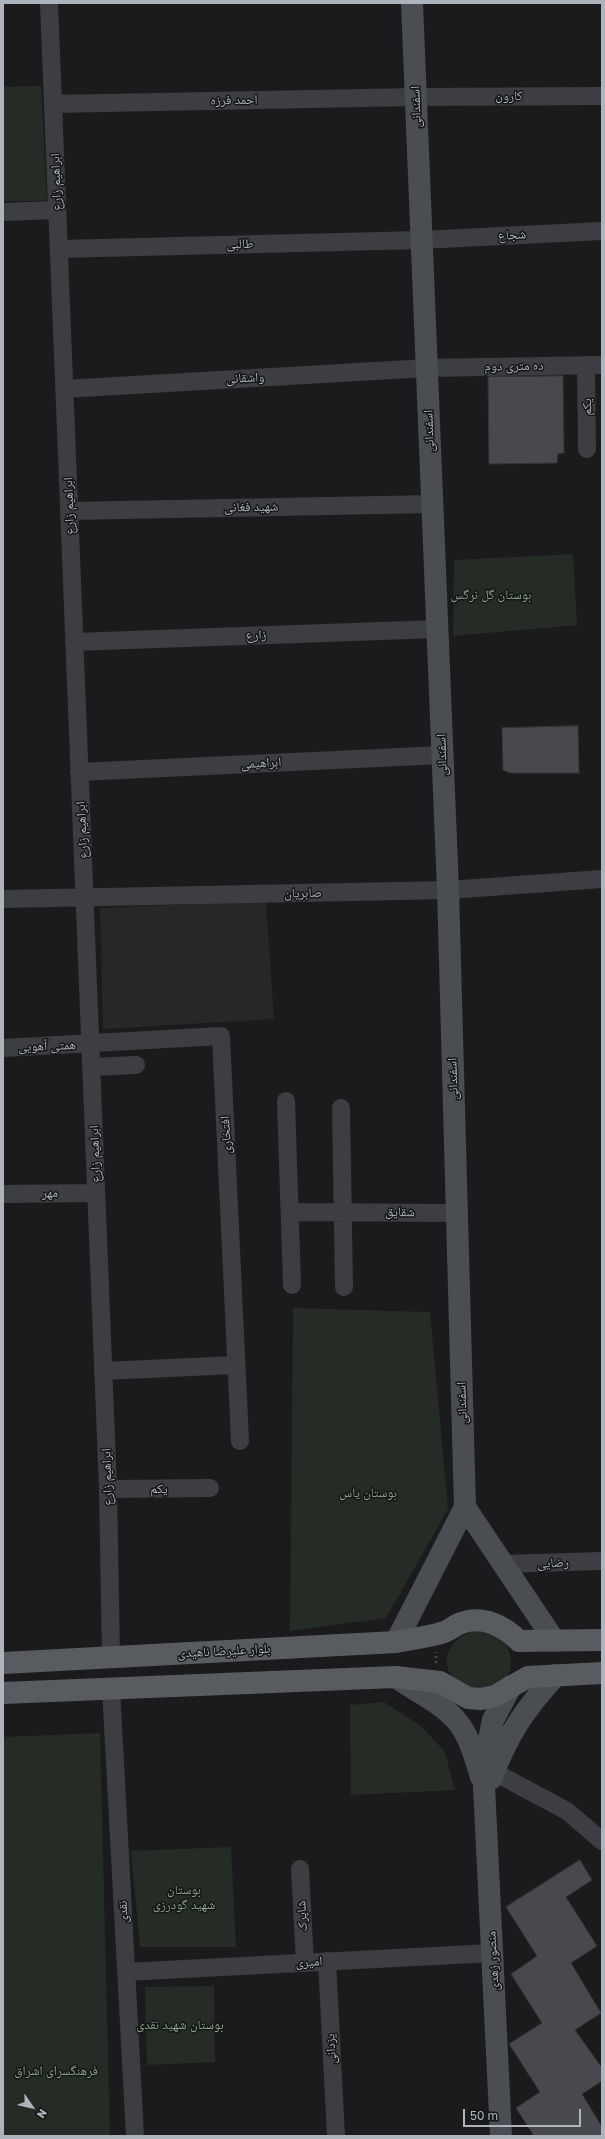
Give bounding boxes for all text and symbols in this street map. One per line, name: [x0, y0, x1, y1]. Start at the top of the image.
street label: اسفندانی: [407, 86, 425, 128]
street label: کارون: [495, 88, 523, 104]
street label: احمد فرزه: [210, 92, 258, 108]
street label: ابراهیم زارع: [47, 153, 65, 211]
street label: شجاع: [497, 226, 527, 244]
street label: طالبی: [226, 236, 254, 252]
street label: ده متری دوم: [484, 358, 544, 374]
street label: واشقانی: [225, 369, 265, 387]
street label: یکم: [579, 398, 595, 416]
street label: اسفندانی: [420, 410, 438, 452]
street label: ابراهیم زارع: [60, 477, 78, 535]
street label: شهید فغانی: [224, 499, 278, 515]
park label: بوستان گل نرگس: [451, 587, 531, 603]
street label: زارع: [245, 627, 267, 643]
street label: اسفندانی: [433, 734, 451, 776]
street label: ابراهیمی: [240, 754, 282, 772]
street label: ابراهیم زارع: [73, 801, 91, 859]
street label: صابریان: [284, 885, 322, 901]
street label: همتی آهویی: [18, 1037, 76, 1055]
street label: اسفندانی: [444, 1058, 462, 1100]
street label: افتخاری: [217, 1116, 235, 1154]
street label: ابراهیم زارع: [86, 1125, 104, 1183]
street label: مهر: [42, 1185, 58, 1201]
street label: شقایق: [385, 1204, 415, 1220]
street label: اسفندانی: [453, 1382, 471, 1424]
street label: ابراهیم زارع: [98, 1448, 116, 1506]
street label: یکم: [150, 1481, 168, 1497]
park label: بوستان یاس: [339, 1485, 397, 1501]
street label: رضایی: [537, 1555, 569, 1571]
street label: بلوار علیرضا ناهیدی: [177, 1641, 271, 1661]
park label: بوستان شهید گودرزی: [153, 1882, 215, 1913]
street label: نقدی: [115, 1900, 131, 1924]
street label: شاپرک: [293, 1900, 311, 1932]
street label: منصور زهدی: [484, 1931, 502, 1991]
street label: امیری: [295, 1954, 323, 1970]
park label: بوستان شهید نقدی: [136, 2017, 224, 2033]
street label: یزدانی: [322, 2033, 340, 2065]
park label: فرهنگسرای اشراق: [14, 2063, 98, 2079]
north arrow: [12, 2087, 52, 2127]
scale bar: [465, 2101, 583, 2127]
text: N: [35, 2107, 50, 2121]
text: 50 m: [470, 2108, 498, 2123]

